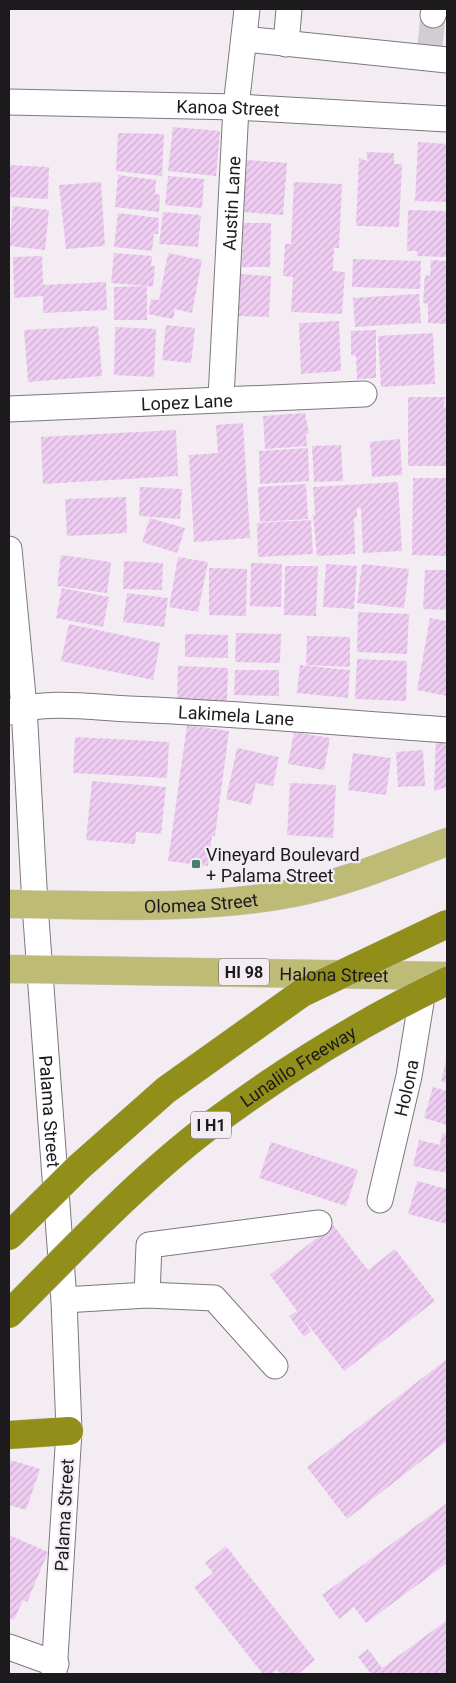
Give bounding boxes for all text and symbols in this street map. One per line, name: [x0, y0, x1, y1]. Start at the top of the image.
street label: Kanoa Street: [176, 95, 280, 120]
street label: Austin Lane: [218, 155, 244, 251]
street label: Lopez Lane: [140, 389, 233, 414]
street label: Lakimela Lane: [178, 701, 295, 729]
place label: Vineyard Boulevard + Palama Street: [206, 844, 360, 886]
marker: Vineyard Boulevard + Palama Street: [190, 858, 202, 870]
street label: Olomea Street: [144, 888, 259, 916]
road number: HI 98: [219, 959, 269, 986]
street label: Halona Street: [279, 963, 389, 986]
street label: Lunalilo Freeway: [236, 1021, 360, 1111]
street label: Palama Street: [36, 1054, 65, 1169]
street label: Holona: [389, 1058, 422, 1118]
road number: I H1: [191, 1112, 231, 1138]
street label: Palama Street: [51, 1458, 77, 1572]

